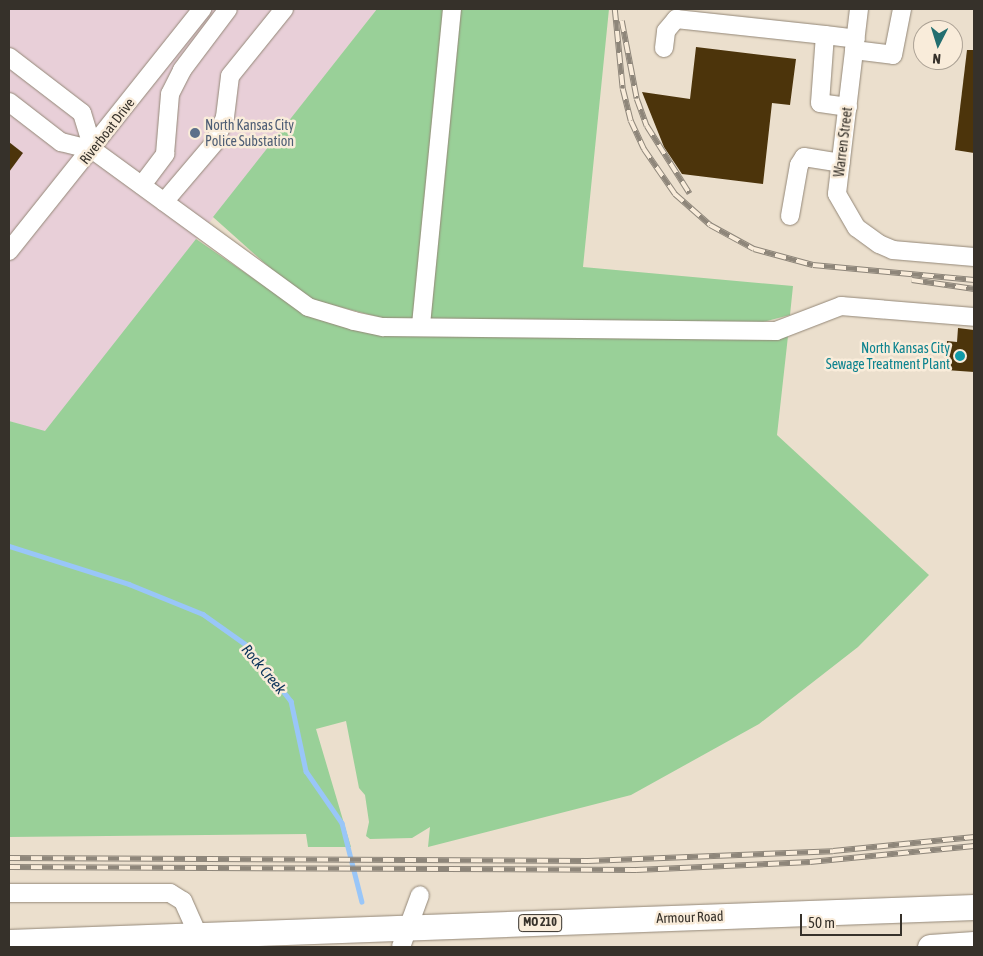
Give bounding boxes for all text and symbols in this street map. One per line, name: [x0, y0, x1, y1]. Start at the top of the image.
north arrow: [913, 20, 963, 70]
text: N: [932, 51, 942, 67]
street label: Riverboat Drive: [76, 95, 138, 167]
street label: Warren Street: [830, 106, 856, 178]
place label: North Kansas City Police Substation: [205, 117, 294, 150]
marker: North Kansas City Police Substation: [189, 127, 201, 139]
place label: North Kansas City Sewage Treatment Plant: [826, 340, 950, 372]
marker: North Kansas City Sewage Treatment Plant: [954, 350, 966, 362]
water label: Rock Creek: [238, 640, 290, 698]
scale bar: [803, 904, 906, 936]
street label: Armour Road: [656, 907, 724, 927]
road number: MO 210: [518, 914, 562, 932]
text: 50 m: [808, 914, 835, 931]

